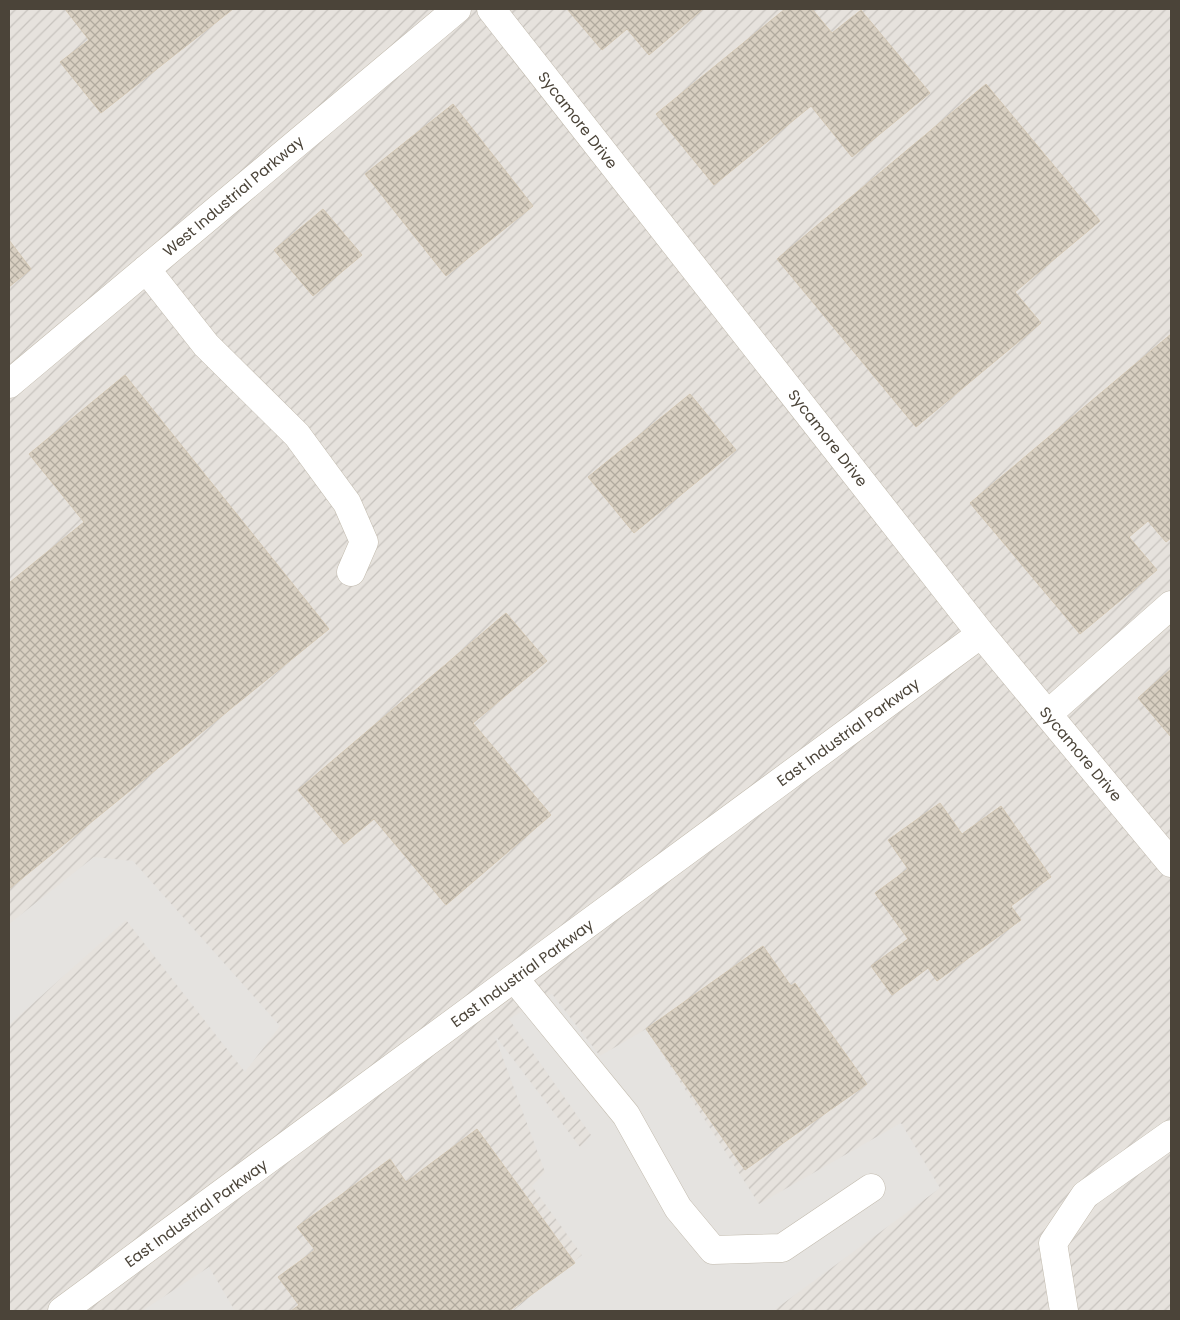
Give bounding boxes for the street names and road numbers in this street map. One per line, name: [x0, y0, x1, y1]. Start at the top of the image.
street label: Sycamore Drive: [533, 67, 623, 173]
street label: West Industrial Parkway: [158, 130, 308, 261]
street label: Sycamore Drive: [783, 385, 873, 491]
street label: East Industrial Parkway: [772, 673, 924, 791]
street label: Sycamore Drive: [1035, 702, 1127, 806]
street label: East Industrial Parkway: [446, 914, 598, 1032]
street label: East Industrial Parkway: [120, 1154, 272, 1272]

